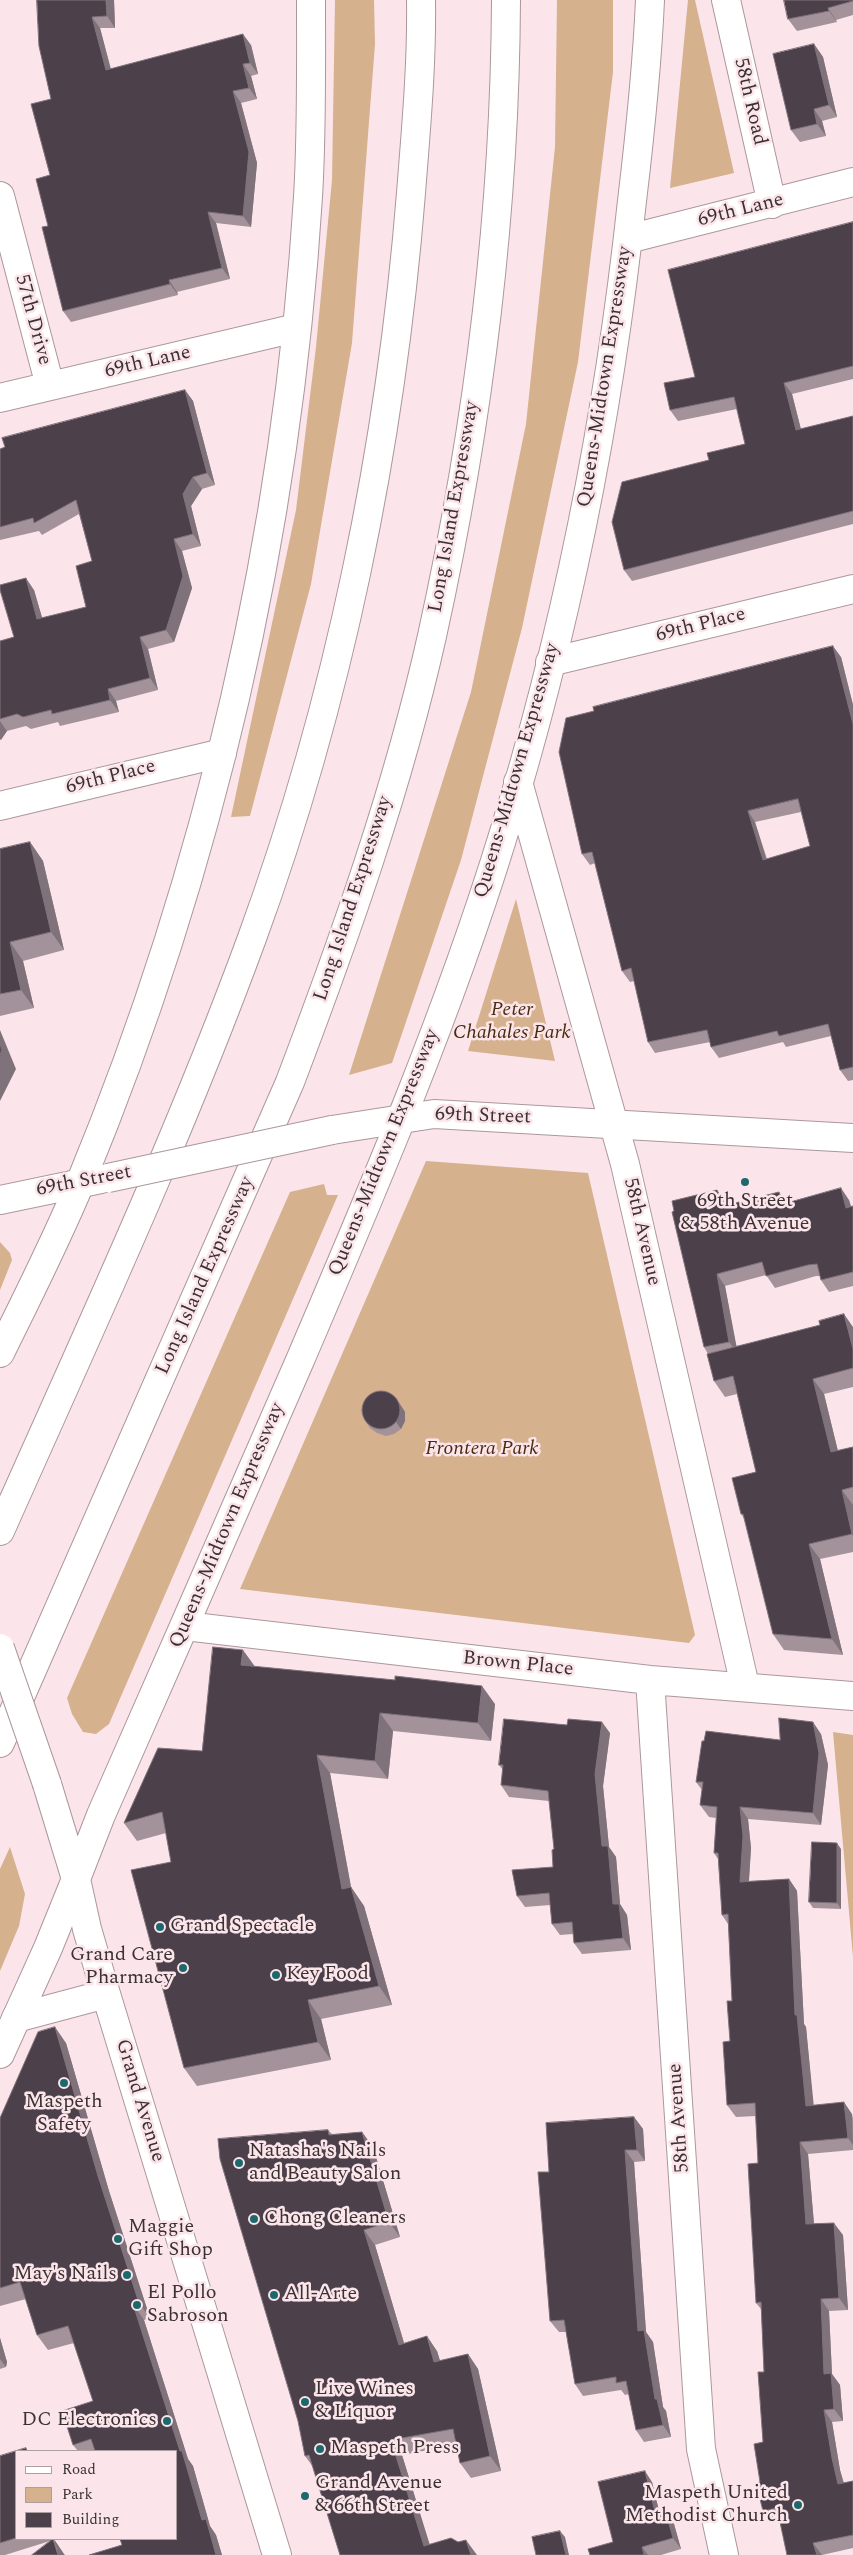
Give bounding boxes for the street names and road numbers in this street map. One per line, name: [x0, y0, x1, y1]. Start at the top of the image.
street label: 58th Road: [727, 56, 771, 148]
street label: 69th Lane: [696, 189, 786, 233]
street label: Queens-Midtown Expressway: [573, 245, 639, 509]
street label: 57th Drive: [8, 272, 56, 368]
street label: 69th Lane: [103, 341, 193, 385]
street label: Long Island Expressway: [425, 399, 485, 615]
street label: 69th Place: [654, 603, 748, 649]
street label: Queens-Midtown Expressway: [470, 641, 566, 901]
street label: 69th Place: [64, 755, 158, 801]
street label: Long Island Expressway: [309, 793, 399, 1005]
street label: Queens-Midtown Expressway: [324, 1026, 446, 1280]
street label: 69th Street: [435, 1103, 531, 1131]
street label: 69th Street: [34, 1161, 134, 1203]
street label: Long Island Expressway: [151, 1173, 261, 1379]
street label: 58th Avenue: [617, 1176, 665, 1288]
street label: Queens-Midtown Expressway: [165, 1400, 291, 1652]
street label: Brown Place: [461, 1647, 575, 1683]
street label: Grand Avenue: [109, 2037, 169, 2165]
street label: 58th Avenue: [664, 2062, 696, 2174]

